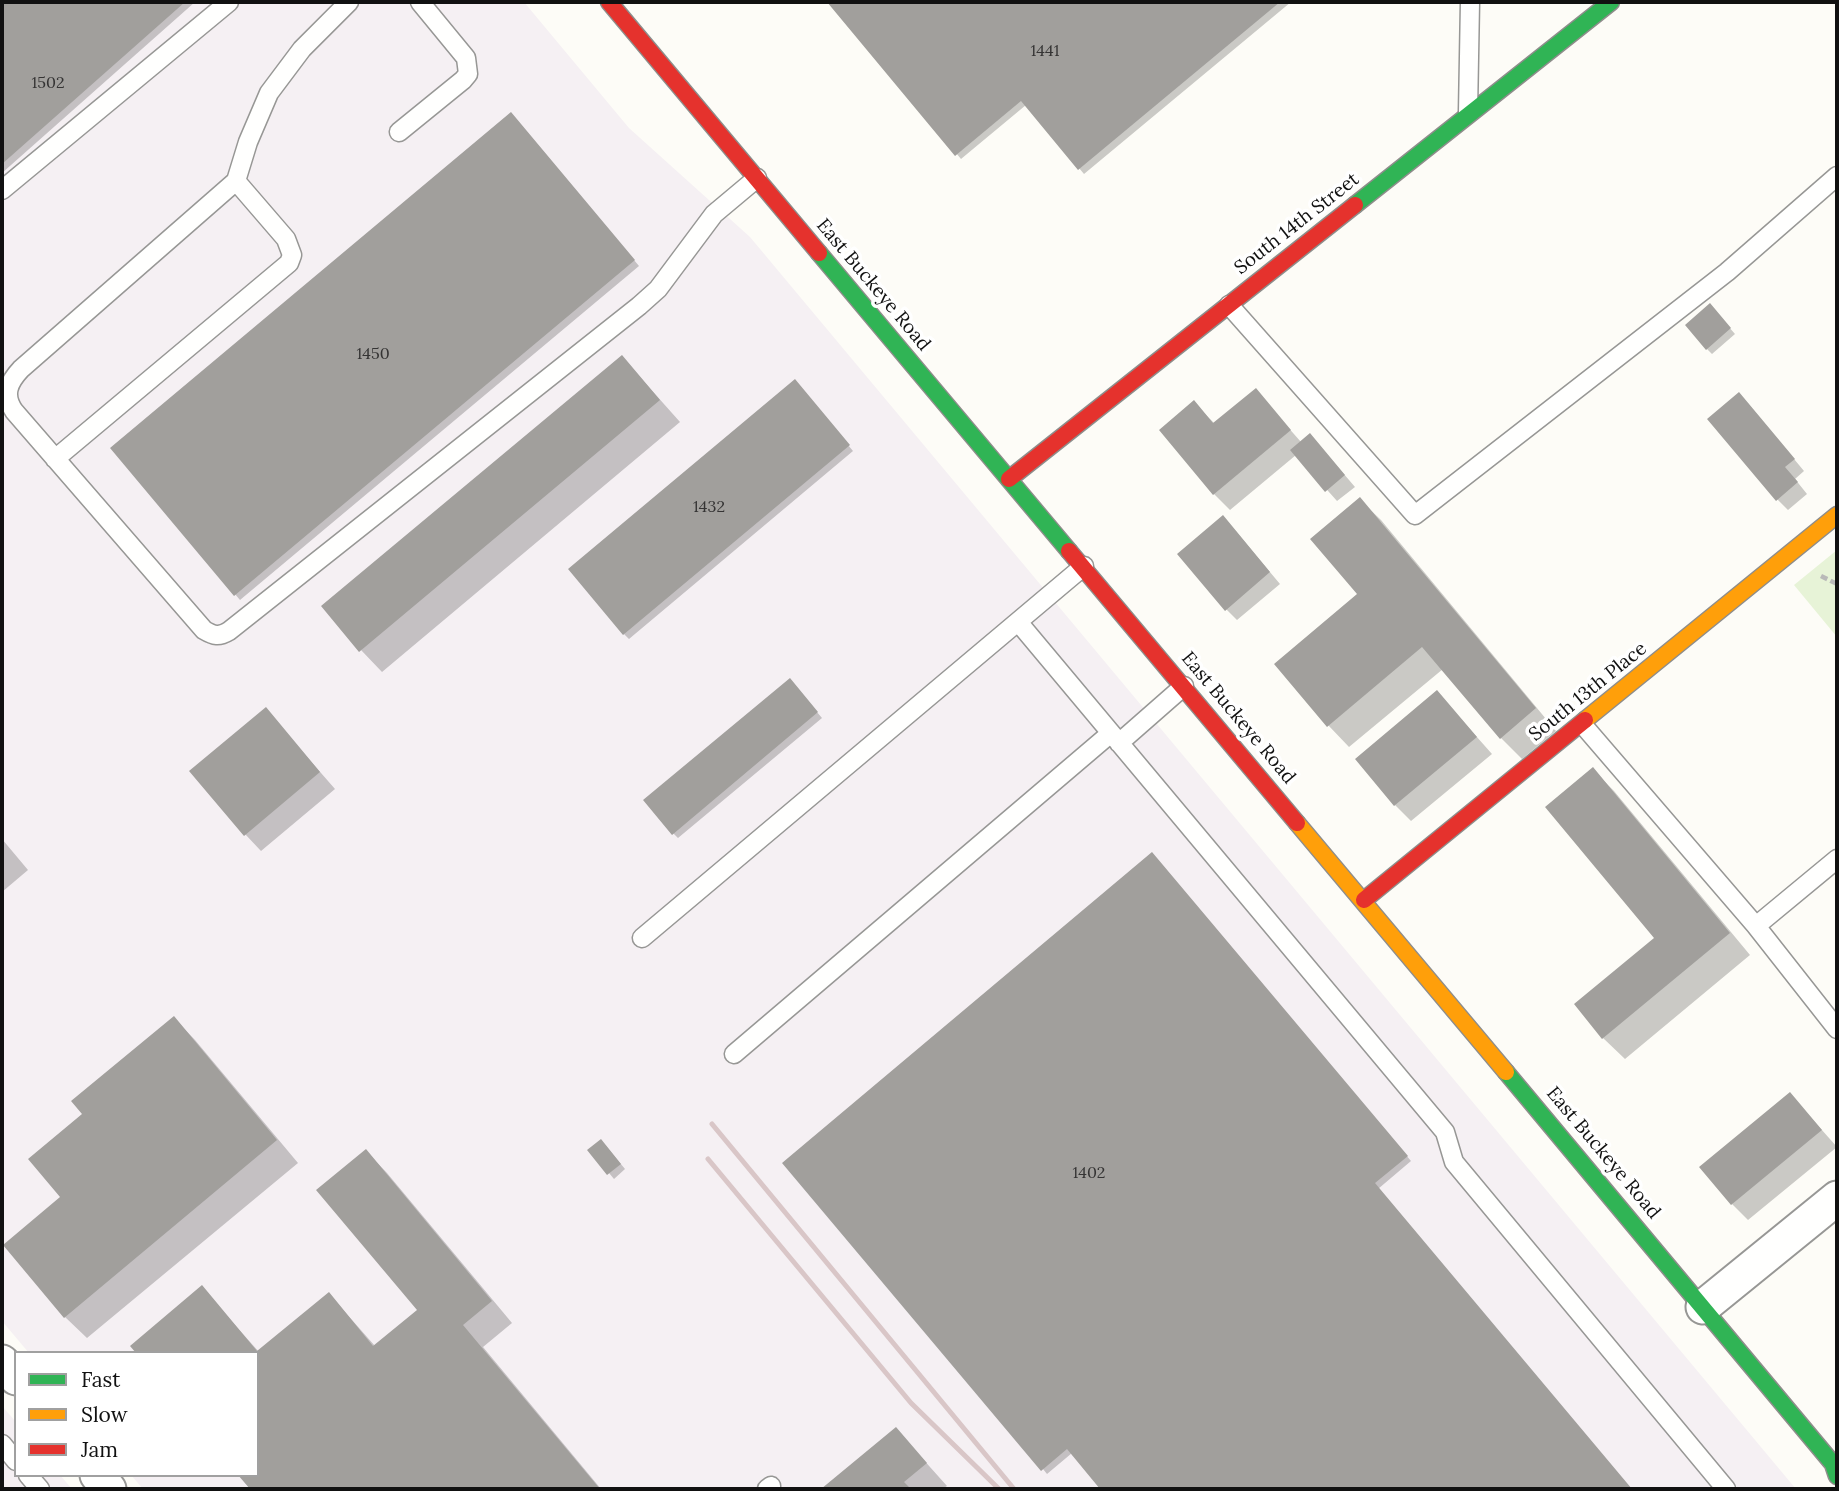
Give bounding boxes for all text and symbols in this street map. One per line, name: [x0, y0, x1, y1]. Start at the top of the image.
house number: 1441: [1031, 41, 1059, 61]
house number: 1502: [32, 73, 64, 93]
street label: South 14th Street: [1230, 168, 1364, 280]
street label: East Buckeye Road: [811, 214, 935, 356]
house number: 1450: [356, 344, 390, 364]
house number: 1432: [693, 497, 725, 517]
street label: South 13th Place: [1525, 638, 1651, 746]
street label: East Buckeye Road: [1176, 647, 1300, 789]
street label: East Buckeye Road: [1541, 1082, 1665, 1224]
house number: 1402: [1073, 1163, 1105, 1183]
legend: [14, 1351, 259, 1477]
text: Fast: [81, 1366, 120, 1393]
text: Slow: [81, 1401, 128, 1428]
text: Jam: [81, 1436, 118, 1463]

